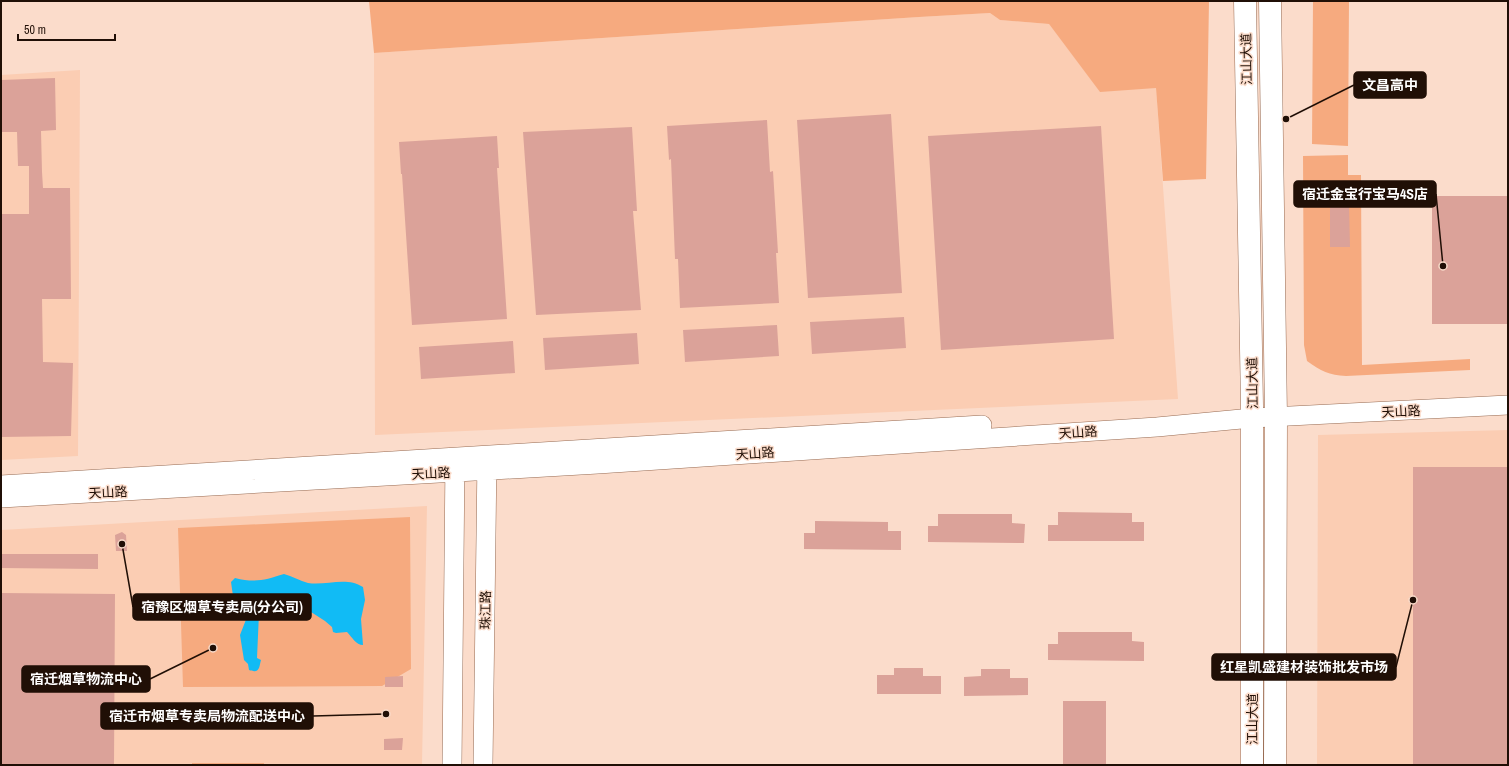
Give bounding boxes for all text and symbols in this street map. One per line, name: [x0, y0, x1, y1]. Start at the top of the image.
scale bar: [18, 16, 115, 42]
text: 50 m: [24, 22, 46, 38]
street label: 江山大道: [1238, 33, 1255, 85]
callout: 文昌高中: [1354, 72, 1426, 98]
text: 文昌高中: [1362, 76, 1418, 94]
callout: 宿迁金宝行宝马4S店: [1294, 181, 1436, 207]
text: 宿迁金宝行宝马4S店: [1302, 185, 1428, 203]
street label: 江山大道: [1244, 357, 1261, 409]
street label: 天山路: [1381, 402, 1421, 421]
street label: 天山路: [1058, 423, 1098, 442]
street label: 天山路: [735, 444, 775, 463]
street label: 天山路: [411, 464, 451, 483]
street label: 天山路: [88, 483, 128, 502]
street label: 珠江路: [477, 590, 494, 630]
callout: 宿豫区烟草专卖局(分公司): [133, 594, 311, 620]
text: 宿豫区烟草专卖局(分公司): [141, 598, 303, 616]
callout: 红星凯盛建材装饰批发市场: [1212, 654, 1396, 680]
text: 红星凯盛建材装饰批发市场: [1220, 658, 1388, 676]
callout: 宿迁烟草物流中心: [22, 666, 150, 692]
text: 宿迁烟草物流中心: [30, 670, 142, 688]
street label: 江山大道: [1244, 693, 1261, 745]
callout: 宿迁市烟草专卖局物流配送中心: [101, 703, 313, 729]
text: 宿迁市烟草专卖局物流配送中心: [109, 707, 305, 725]

